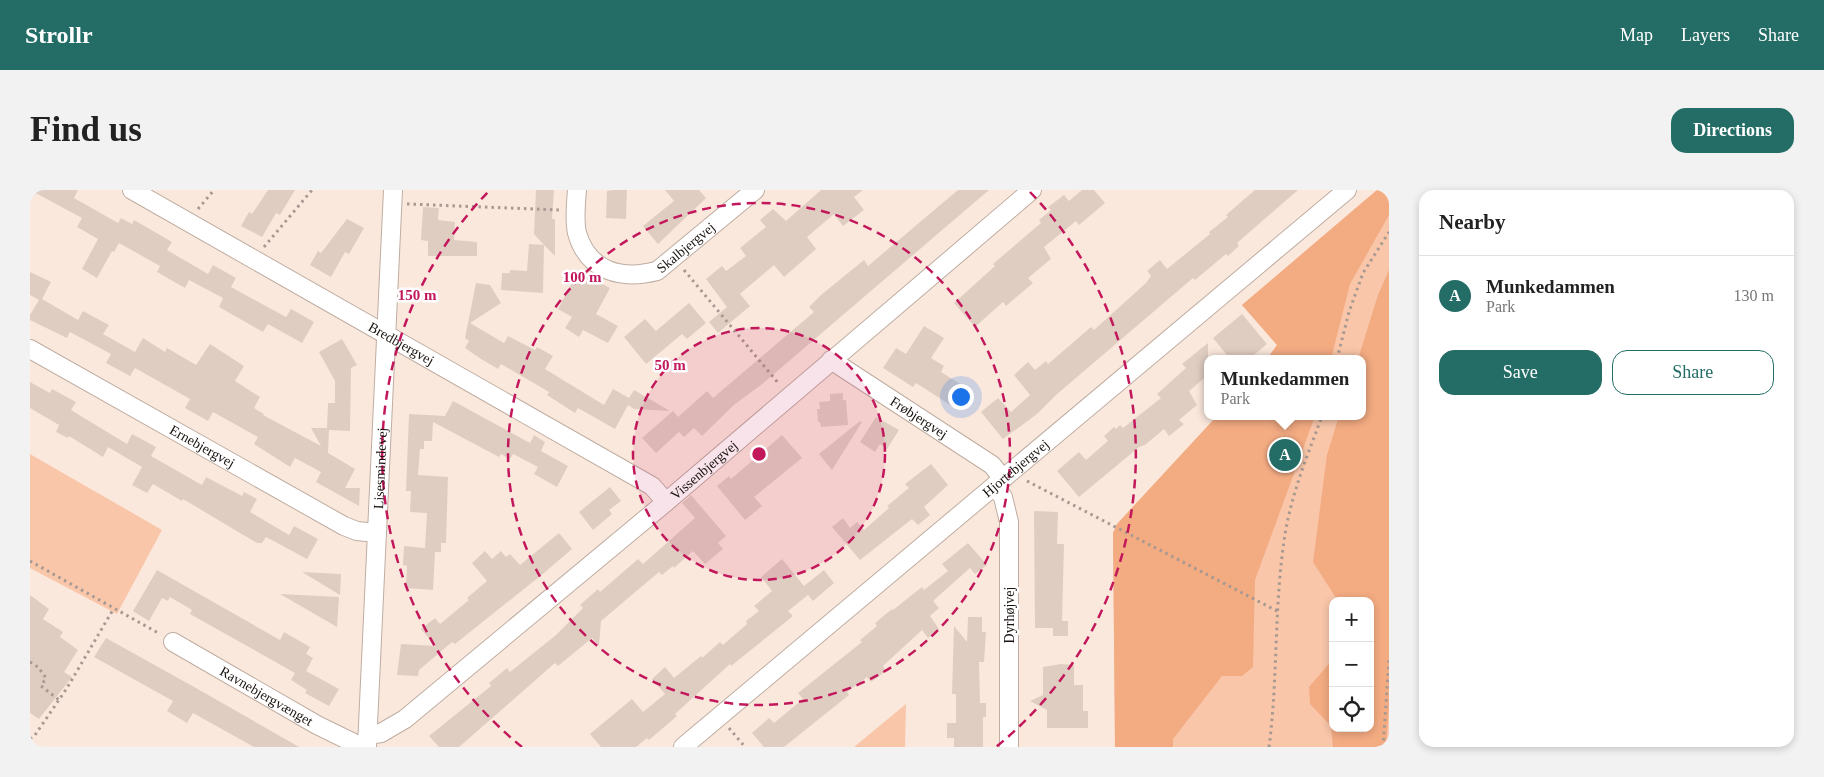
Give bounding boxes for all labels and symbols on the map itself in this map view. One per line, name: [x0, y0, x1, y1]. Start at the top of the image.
street label: Skalbjergvej: [654, 220, 718, 276]
text: 100 m: [563, 269, 602, 285]
text: 150 m: [398, 287, 437, 303]
street label: Bredbjergvej: [366, 319, 437, 368]
text: 50 m: [654, 357, 686, 373]
your location: [948, 384, 974, 410]
street label: Frøbjergvej: [887, 394, 950, 442]
street label: Ernebjergvej: [167, 422, 237, 471]
street label: Lisesmindevej: [371, 427, 390, 509]
pin: A: [1269, 436, 1301, 474]
street label: Hjortebjergvej: [980, 437, 1052, 500]
street label: Vissenbjergvej: [668, 438, 741, 503]
centre of rings: [750, 445, 768, 463]
street label: Dyrhøjvej: [1002, 587, 1017, 643]
street label: Ravnebjergvænget: [217, 664, 316, 729]

